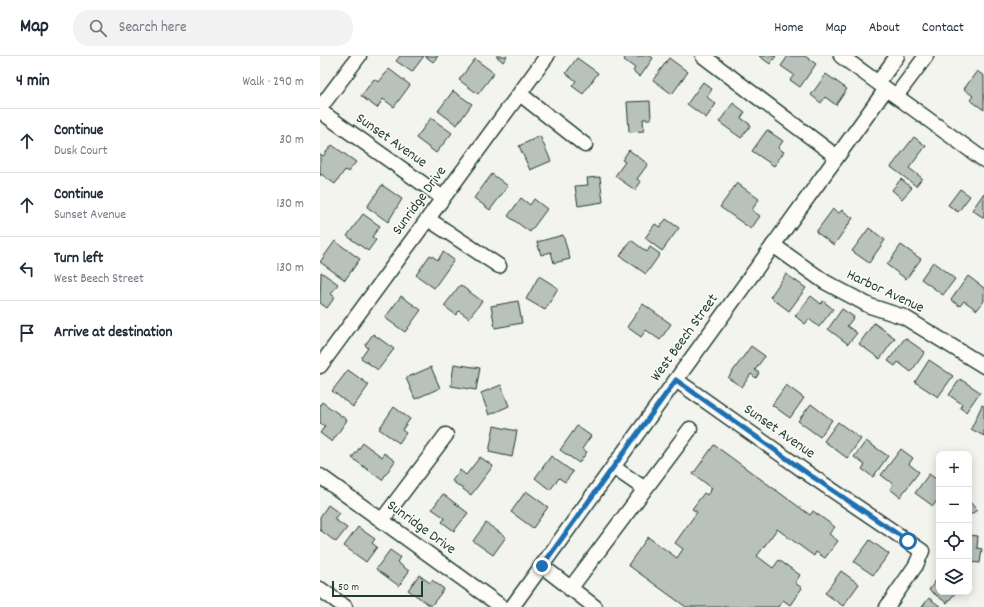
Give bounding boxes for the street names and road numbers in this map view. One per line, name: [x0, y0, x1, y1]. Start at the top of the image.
street label: Sunset Avenue: [351, 108, 432, 174]
street label: Sunridge Drive: [387, 162, 453, 240]
street label: Harbor Avenue: [843, 264, 928, 320]
street label: West Beech Street: [646, 289, 725, 386]
street label: Sunset Avenue: [739, 399, 820, 465]
street label: Sunridge Drive: [382, 495, 460, 561]

